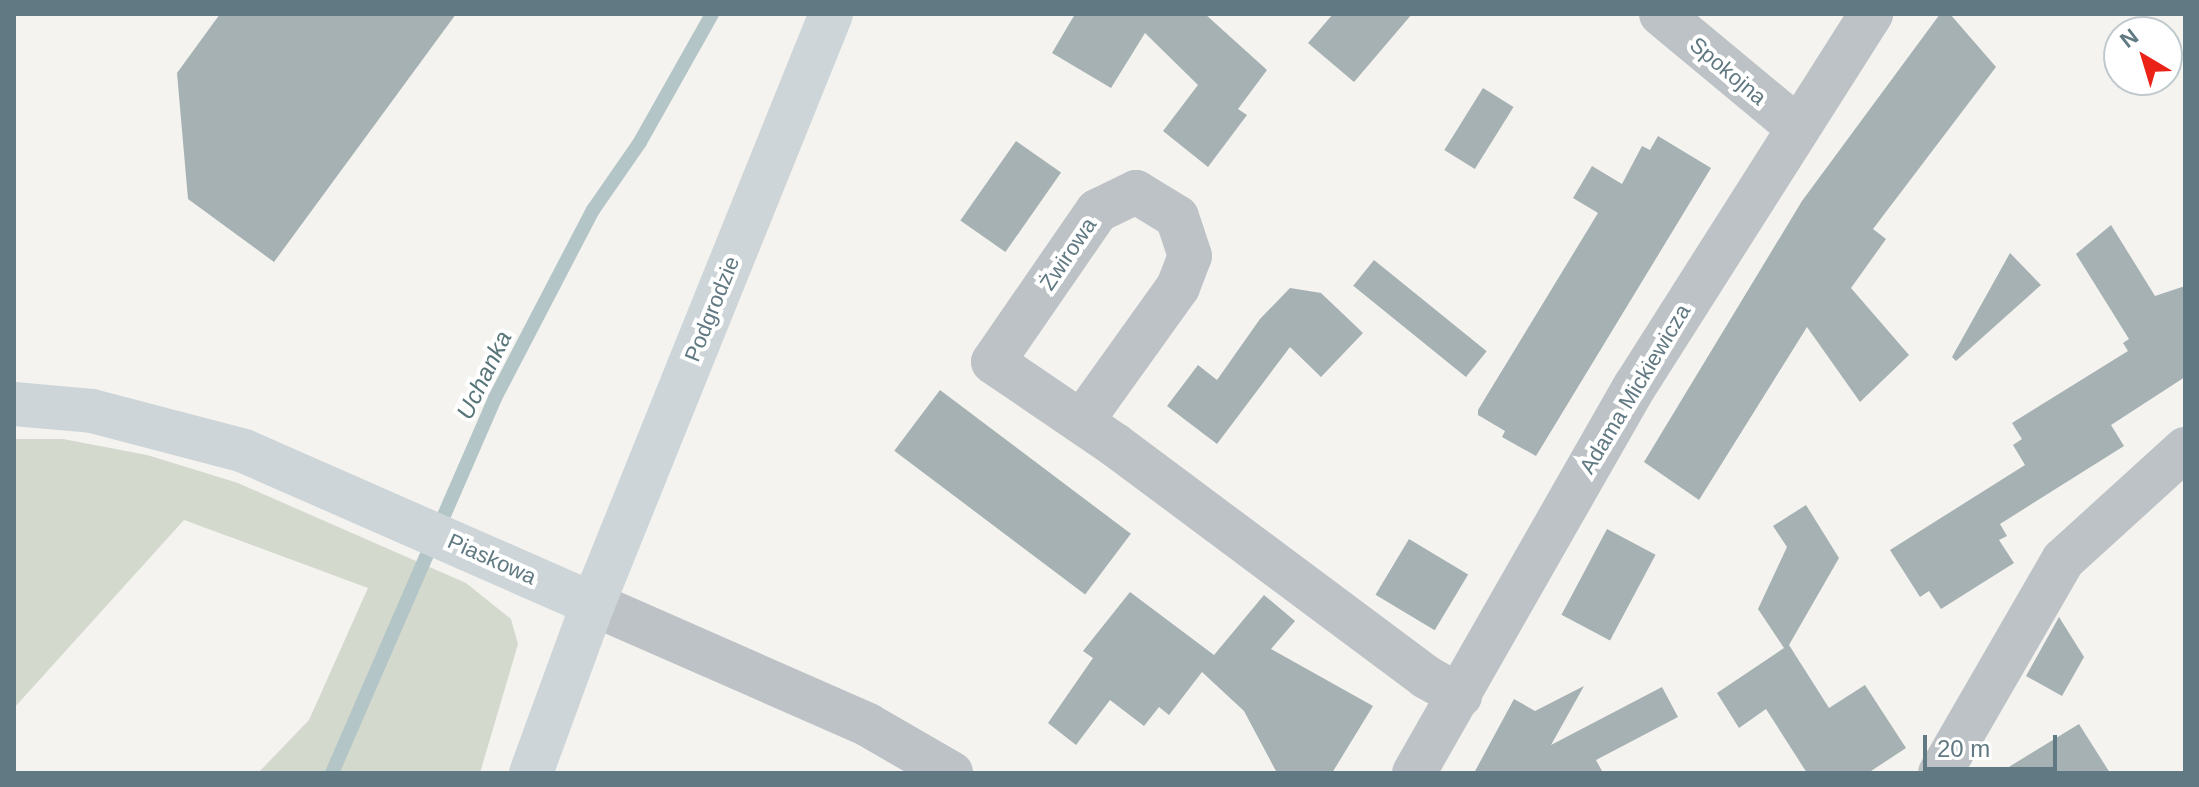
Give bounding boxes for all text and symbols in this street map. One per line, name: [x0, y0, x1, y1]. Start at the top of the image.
north arrow: [2103, 16, 2183, 96]
text: N: [2115, 24, 2143, 53]
street label: Spokojna: [1684, 31, 1772, 111]
street label: Żwirowa: [1034, 213, 1102, 295]
street label: Podgrodzie: [679, 252, 745, 366]
street label: Adama Mickiewicza: [1574, 299, 1696, 479]
water label: Uchanka: [450, 326, 518, 424]
street label: Piaskowa: [444, 528, 540, 590]
scale bar: [1927, 719, 2061, 769]
text: 20 m: [1937, 735, 1990, 762]

